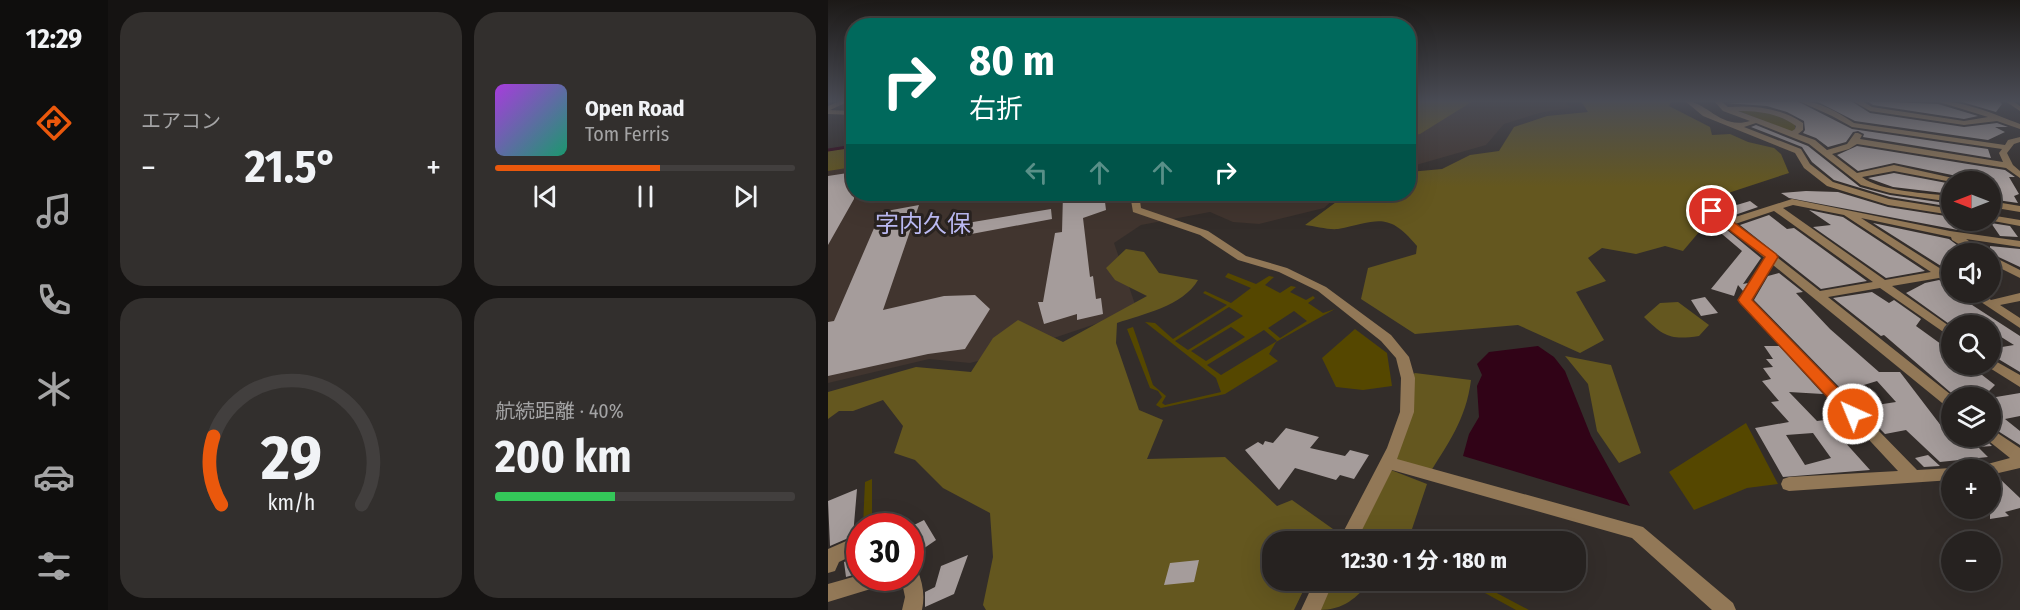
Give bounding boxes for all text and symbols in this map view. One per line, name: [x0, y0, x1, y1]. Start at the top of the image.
text: 12:29: [26, 23, 82, 55]
text: 80 m: [969, 36, 1055, 86]
icon: right: [870, 42, 948, 120]
text: 右折: [969, 93, 1023, 125]
text: Open Road: [585, 95, 685, 122]
icon: directions: [33, 102, 75, 144]
text: エアコン: [141, 109, 221, 133]
text: Tom Ferris: [585, 122, 669, 146]
text: 21.5°: [245, 140, 337, 194]
text: −: [141, 148, 156, 188]
text: +: [426, 148, 441, 188]
icon: left: [1020, 156, 1053, 189]
icon: ahead: [1083, 156, 1116, 189]
icon: ahead: [1146, 156, 1179, 189]
icon: right: [1209, 156, 1242, 189]
north arrow: [1941, 171, 2001, 231]
map controls: [1941, 171, 2001, 591]
icon: previous: [529, 180, 562, 213]
icon: pause: [629, 180, 662, 213]
icon: next: [729, 180, 762, 213]
pin: [1686, 185, 1737, 236]
icon: music: [33, 190, 75, 232]
icon: arrive: [1695, 194, 1728, 227]
district label: 字内久保: [875, 210, 971, 238]
button: sound: [1941, 243, 2001, 303]
icon: phone: [33, 279, 75, 321]
button: search: [1941, 315, 2001, 375]
icon: climate: [33, 368, 75, 410]
position arrow: [1821, 382, 1885, 446]
button: layers: [1941, 387, 2001, 447]
text: 航続距離 · 40%: [495, 399, 624, 423]
text: 29: [260, 421, 321, 496]
text: 200 km: [495, 430, 632, 484]
icon: car: [33, 456, 75, 498]
button: +: [1941, 459, 2001, 519]
text: km/h: [267, 490, 315, 516]
speed limit sign: 30: [846, 513, 924, 591]
button: −: [1941, 531, 2001, 591]
icon: filters: [33, 545, 75, 587]
text: 12:30 · 1 分 · 180 m: [1341, 547, 1507, 574]

